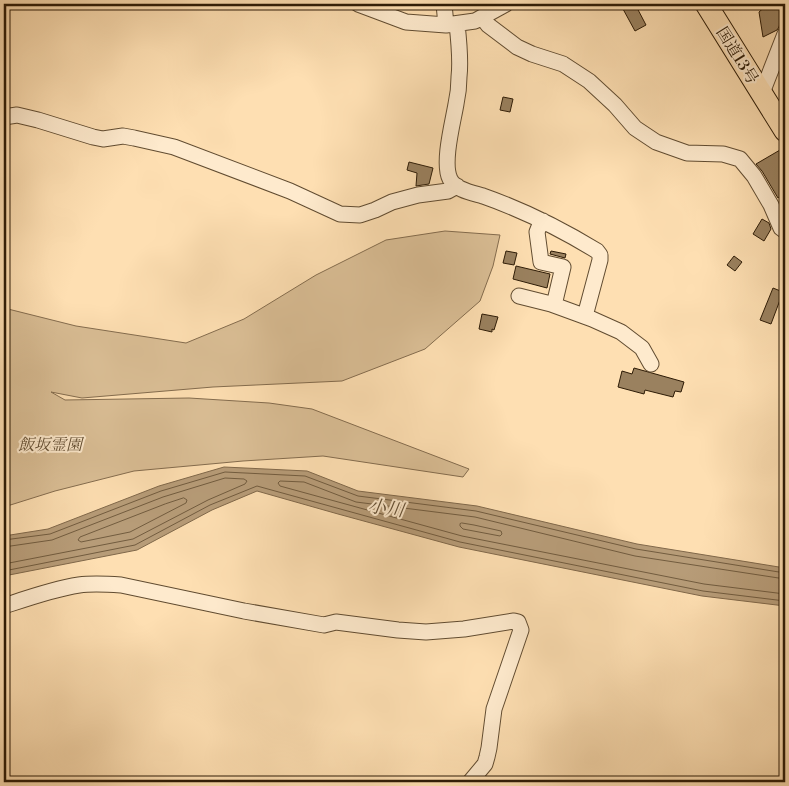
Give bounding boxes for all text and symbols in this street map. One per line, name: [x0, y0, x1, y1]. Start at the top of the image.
street label: 国道13号: [712, 23, 763, 88]
park label: 飯坂霊園: [18, 435, 85, 455]
water label: 小川: [367, 495, 407, 523]

